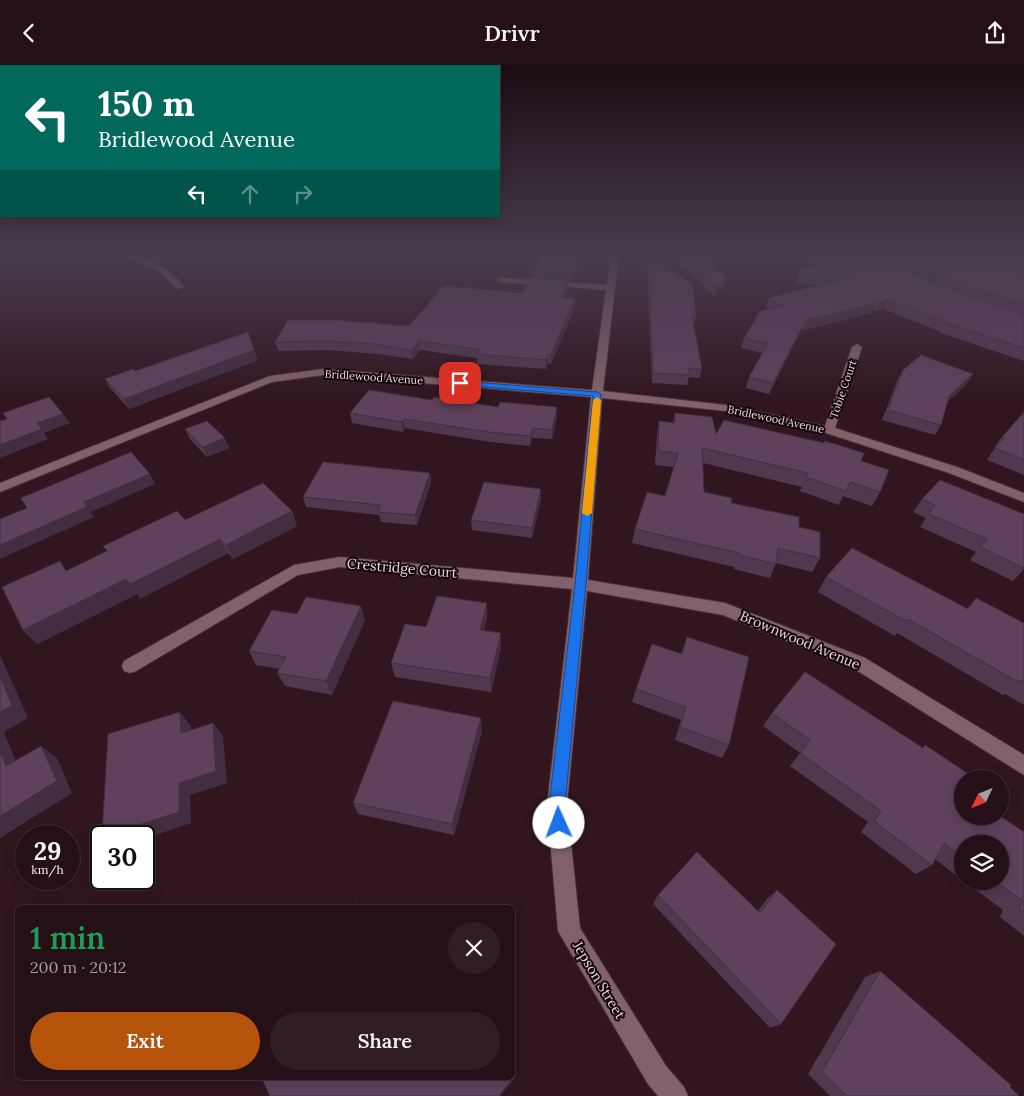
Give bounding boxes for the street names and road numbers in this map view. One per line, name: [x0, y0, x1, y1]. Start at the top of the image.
street label: Tobie Court: [826, 357, 860, 420]
street label: Bridlewood Avenue: [324, 367, 424, 387]
street label: Bridlewood Avenue: [726, 402, 826, 436]
street label: Crestridge Court: [346, 554, 458, 582]
street label: Brownwood Avenue: [737, 606, 863, 674]
street label: Jepson Street: [568, 937, 630, 1023]

